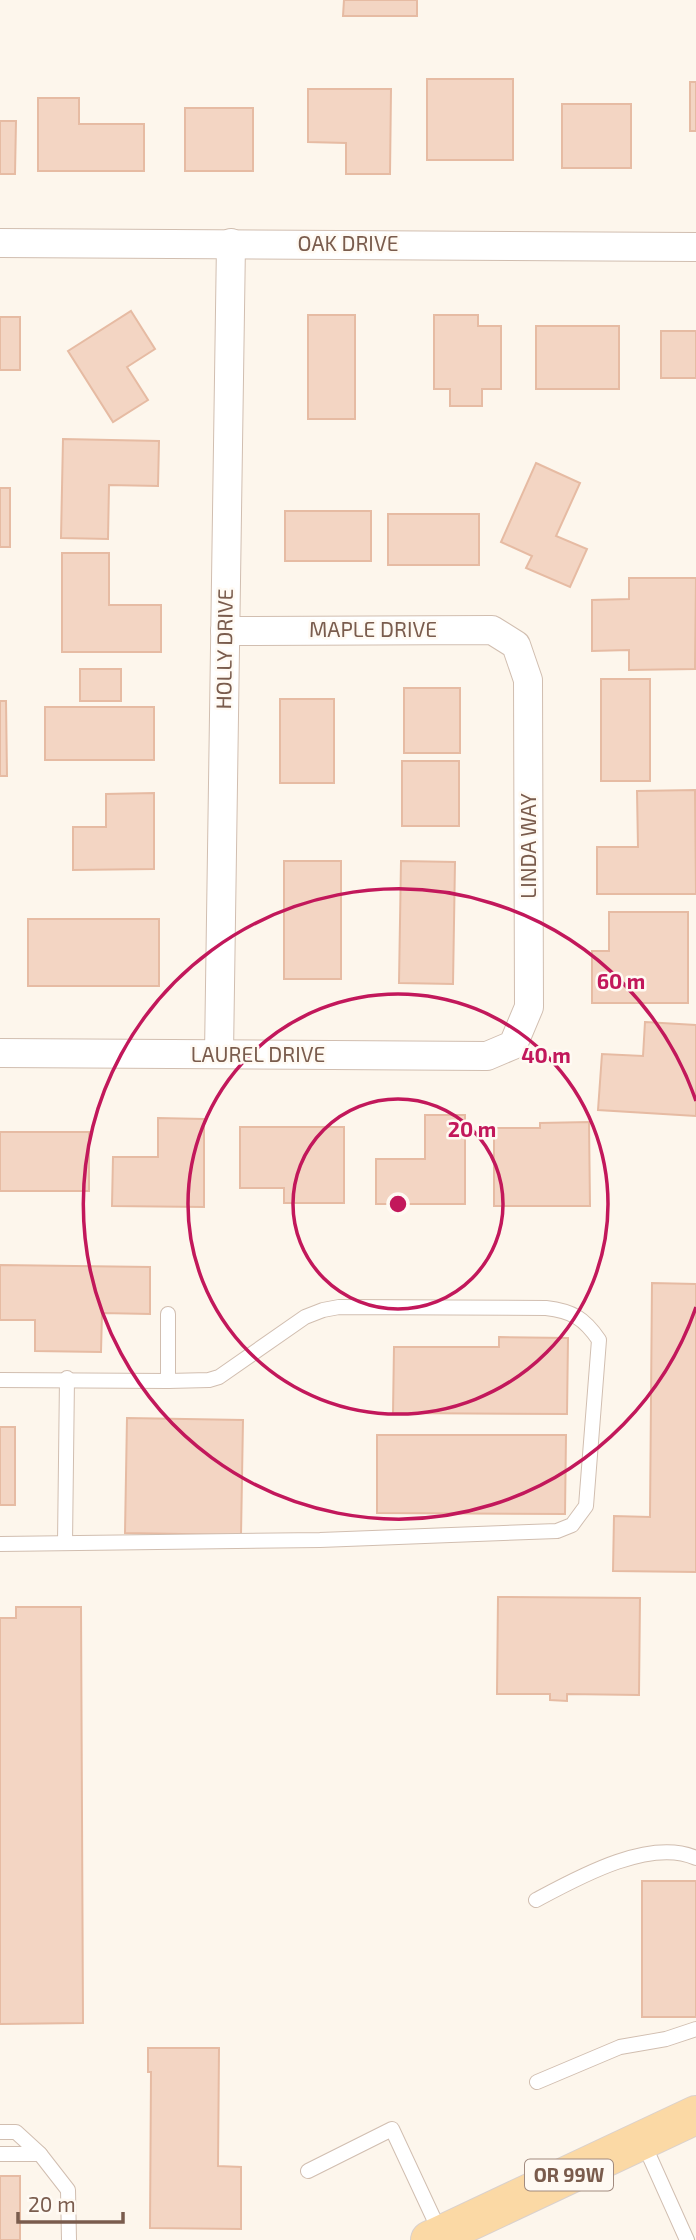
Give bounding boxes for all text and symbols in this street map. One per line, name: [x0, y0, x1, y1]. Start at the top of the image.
street label: OAK DRIVE: [298, 230, 398, 255]
street label: HOLLY DRIVE: [210, 588, 237, 710]
street label: MAPLE DRIVE: [309, 616, 437, 641]
street label: LINDA WAY: [515, 793, 540, 899]
text: 60 m: [597, 968, 645, 993]
street label: LAUREL DRIVE: [191, 1041, 325, 1066]
text: 40 m: [521, 1042, 571, 1067]
text: 20 m: [448, 1116, 496, 1141]
centre of rings: [386, 1192, 410, 1216]
road number: OR 99W: [525, 2160, 613, 2190]
scale bar: [18, 2180, 122, 2224]
text: 20 m: [28, 2191, 76, 2216]

